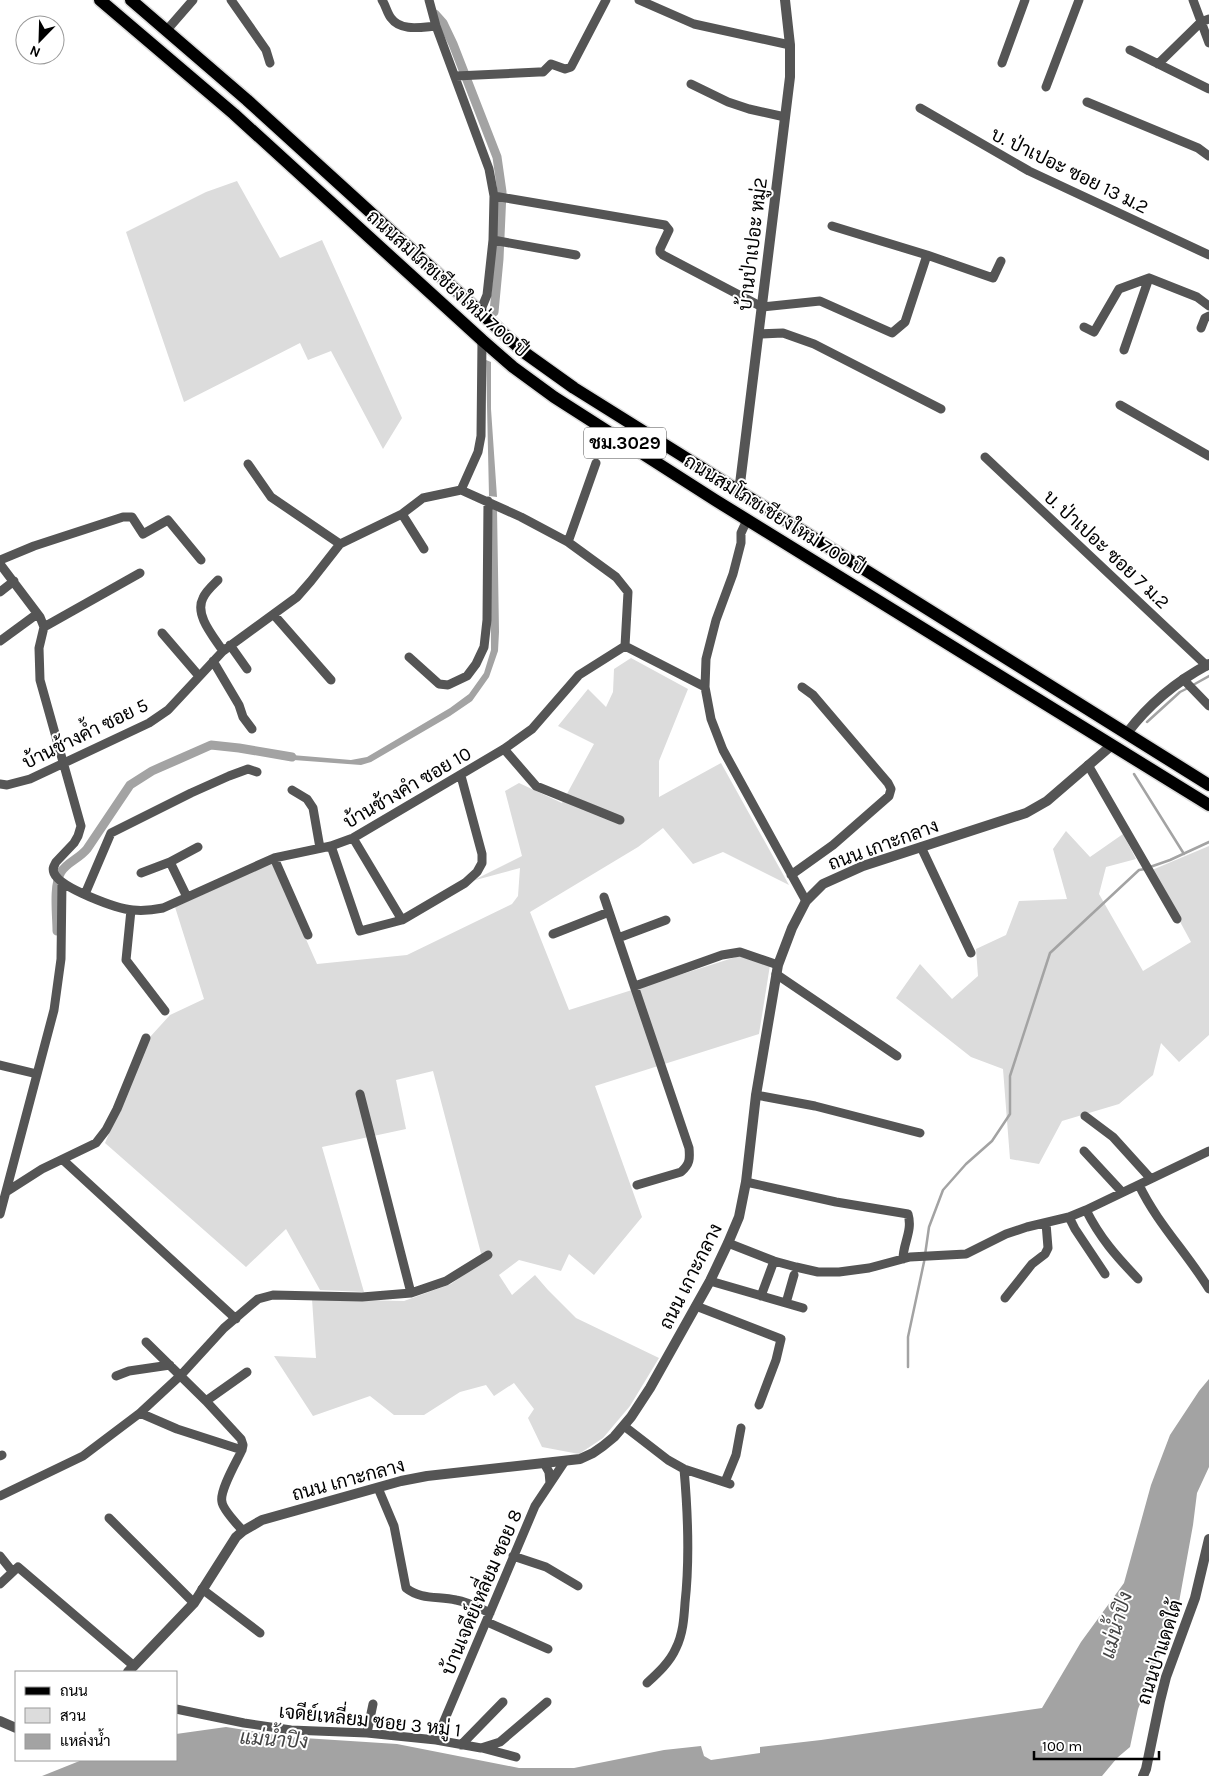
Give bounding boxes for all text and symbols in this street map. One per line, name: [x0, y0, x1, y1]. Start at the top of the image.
north arrow: [15, 15, 65, 65]
text: N: [27, 42, 43, 61]
street label: บ. ป่าเปอะ ซอย 13 ม.2: [987, 121, 1153, 219]
street label: บ้านป่าเปอะ หมู่2: [732, 176, 774, 312]
street label: ถนนสมโภชเชียงใหม่ 700 ปี: [362, 204, 534, 362]
road number: ชม.3029: [584, 428, 666, 458]
street label: ถนนสมโภชเชียงใหม่ 700 ปี: [680, 448, 870, 580]
street label: บ. ป่าเปอะ ซอย 7 ม.2: [1039, 484, 1175, 614]
street label: บ้านช้างค้ำ ซอย 5: [17, 689, 152, 774]
street label: บ้านช้างคำ ซอย 10: [339, 741, 475, 833]
street label: ถนน เกาะกลาง: [825, 815, 941, 875]
street label: ถนน เกาะกลาง: [655, 1220, 727, 1333]
street label: ถนน เกาะกลาง: [290, 1454, 407, 1506]
street label: บ้านเจดีย์เหลี่ยม ซอย 8: [431, 1503, 527, 1679]
water label: แม่น้ำปิง: [1089, 1587, 1137, 1661]
street label: ถนนป่าแดดใต้: [1131, 1596, 1188, 1708]
legend: [15, 1671, 178, 1761]
text: ถนน: [60, 1682, 88, 1700]
street label: เจดีย์เหลี่ยม ซอย 3 หมู่ 1: [277, 1694, 463, 1743]
text: สวน: [60, 1707, 86, 1725]
water label: แม่น้ำปิง: [239, 1719, 309, 1753]
text: แหล่งน้ำ: [60, 1728, 111, 1750]
scale bar: [1034, 1728, 1159, 1760]
text: 100 m: [1042, 1737, 1082, 1755]

